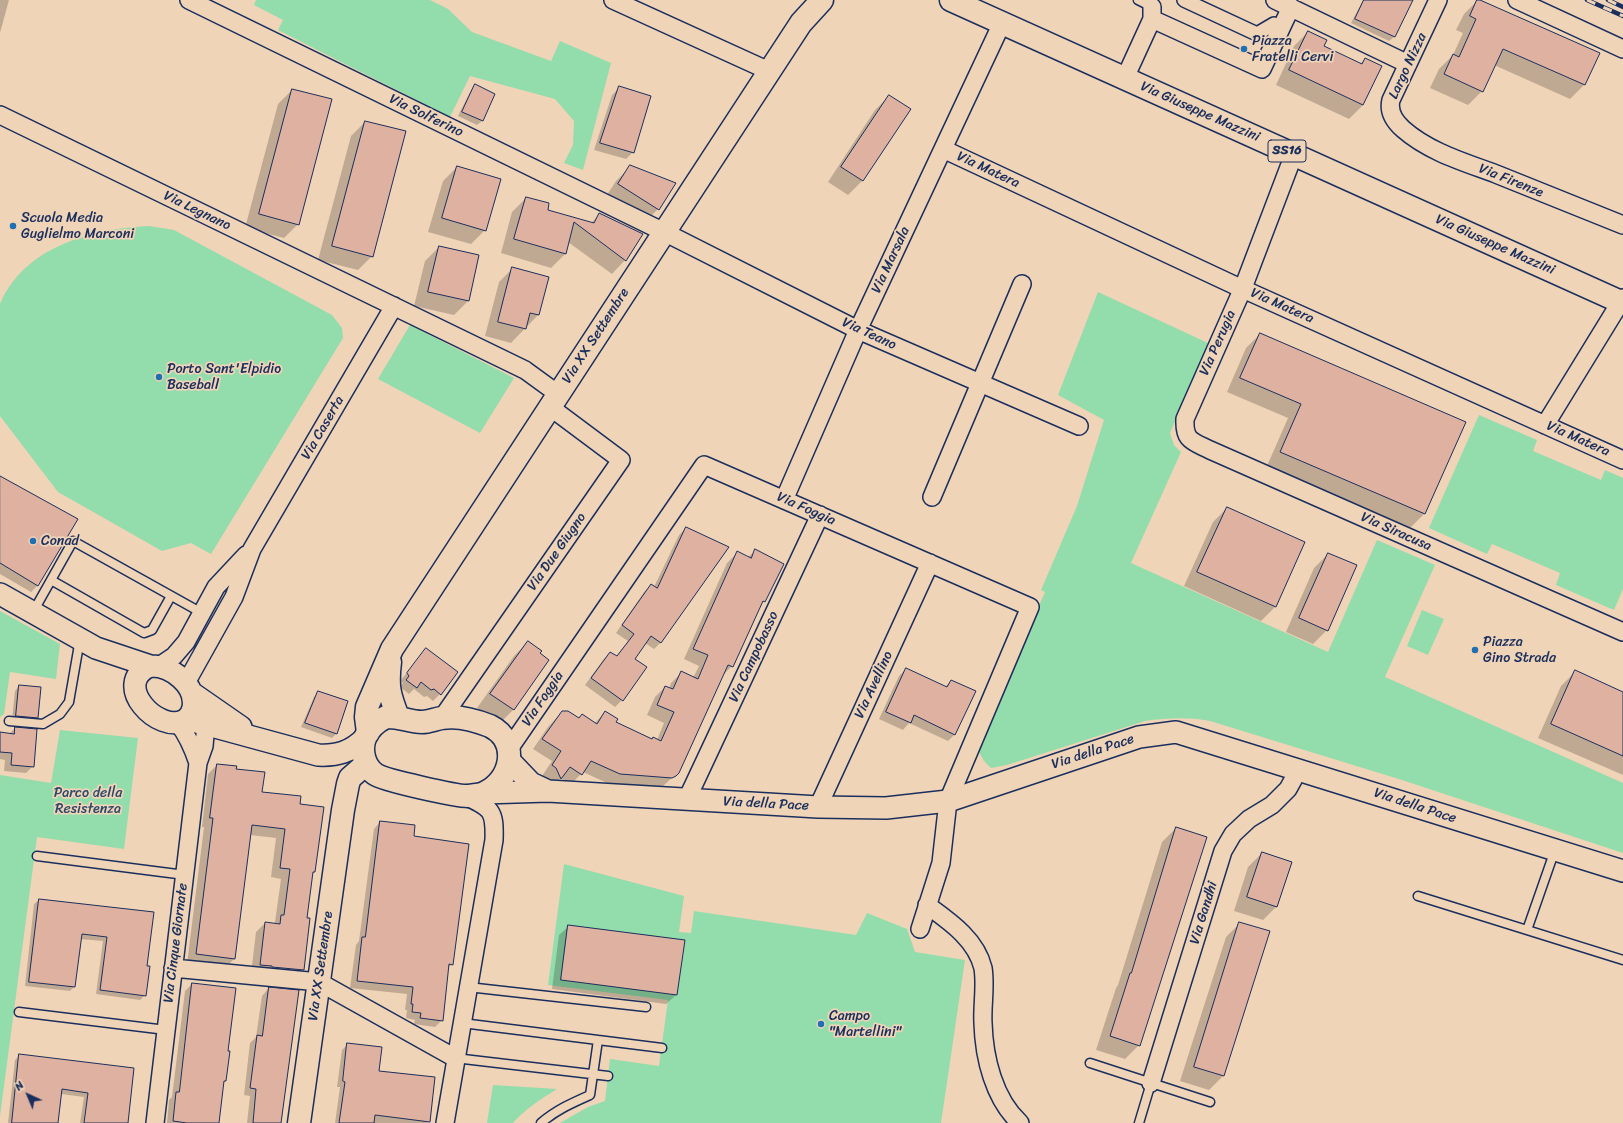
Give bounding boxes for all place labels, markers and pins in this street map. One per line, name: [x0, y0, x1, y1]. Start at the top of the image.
place label: Piazza Fratelli Cervi: [1252, 33, 1333, 66]
marker: Piazza Fratelli Cervi: [1239, 44, 1249, 54]
place label: Scuola Media Guglielmo Marconi: [21, 210, 134, 242]
marker: Scuola Media Guglielmo Marconi: [8, 221, 18, 231]
place label: Porto Sant'Elpidio Baseball: [167, 361, 281, 394]
marker: Porto Sant'Elpidio Baseball: [154, 372, 164, 382]
place label: Conad: [41, 533, 79, 549]
marker: Conad: [28, 536, 38, 546]
place label: Piazza Gino Strada: [1483, 634, 1556, 666]
marker: Piazza Gino Strada: [1470, 645, 1480, 655]
place label: Campo "Martellini": [829, 1008, 901, 1040]
marker: Campo "Martellini": [816, 1019, 826, 1029]

